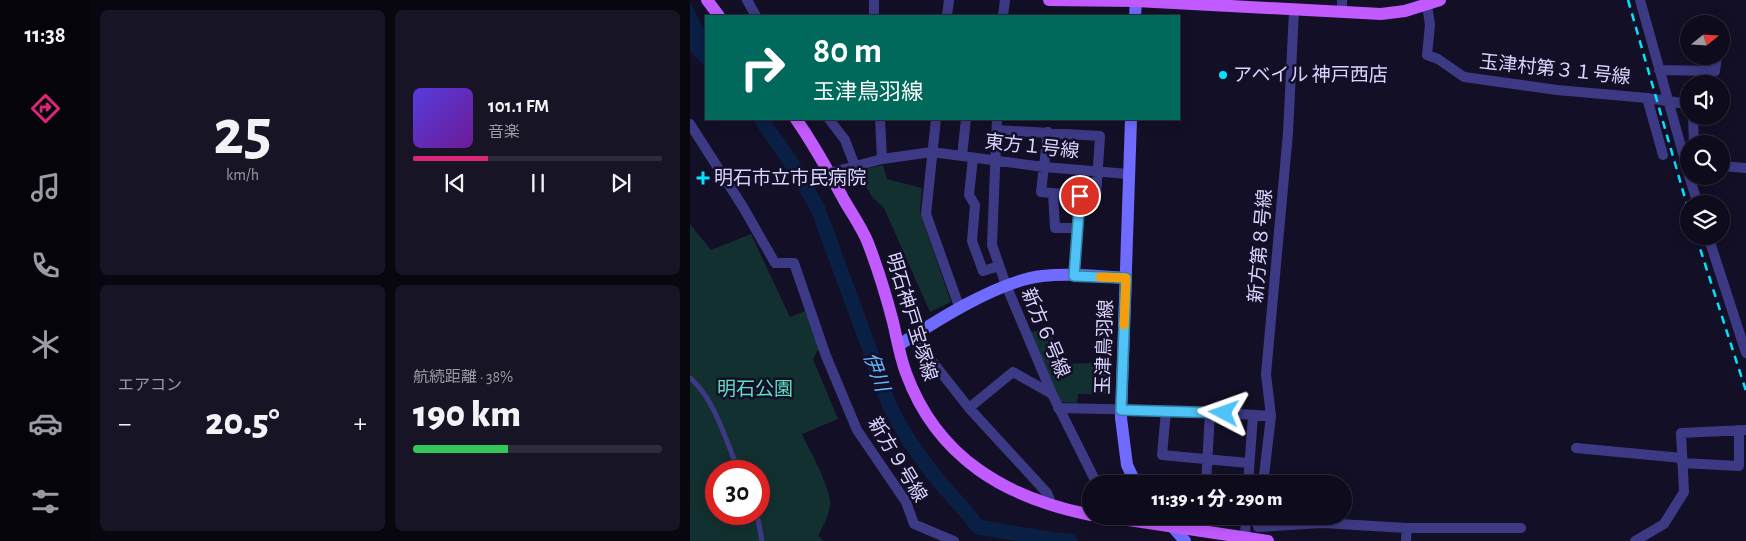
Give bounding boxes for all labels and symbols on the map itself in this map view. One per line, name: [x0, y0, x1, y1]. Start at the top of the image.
north arrow: [1680, 15, 1730, 65]
street label: 玉津村第３１号線: [1478, 52, 1632, 87]
place label: アベイル 神戸西店: [1233, 64, 1388, 85]
marker: アベイル 神戸西店: [1217, 69, 1229, 81]
street label: 東方１号線: [984, 131, 1080, 161]
place label: 明石市立市民病院: [714, 167, 866, 188]
marker: 明石市立市民病院: [696, 171, 710, 185]
pin: [1059, 175, 1101, 217]
street label: 新方第８号線: [1245, 188, 1275, 304]
street label: 明石神戸宝塚線: [882, 250, 941, 383]
street label: 新方６号線: [1018, 285, 1074, 380]
street label: 玉津鳥羽線: [1093, 299, 1116, 395]
water label: 伊川: [860, 349, 894, 396]
park label: 明石公園: [717, 379, 793, 399]
position arrow: [1197, 386, 1249, 438]
street label: 新方９号線: [864, 413, 931, 506]
speed limit sign: 30: [705, 460, 770, 525]

